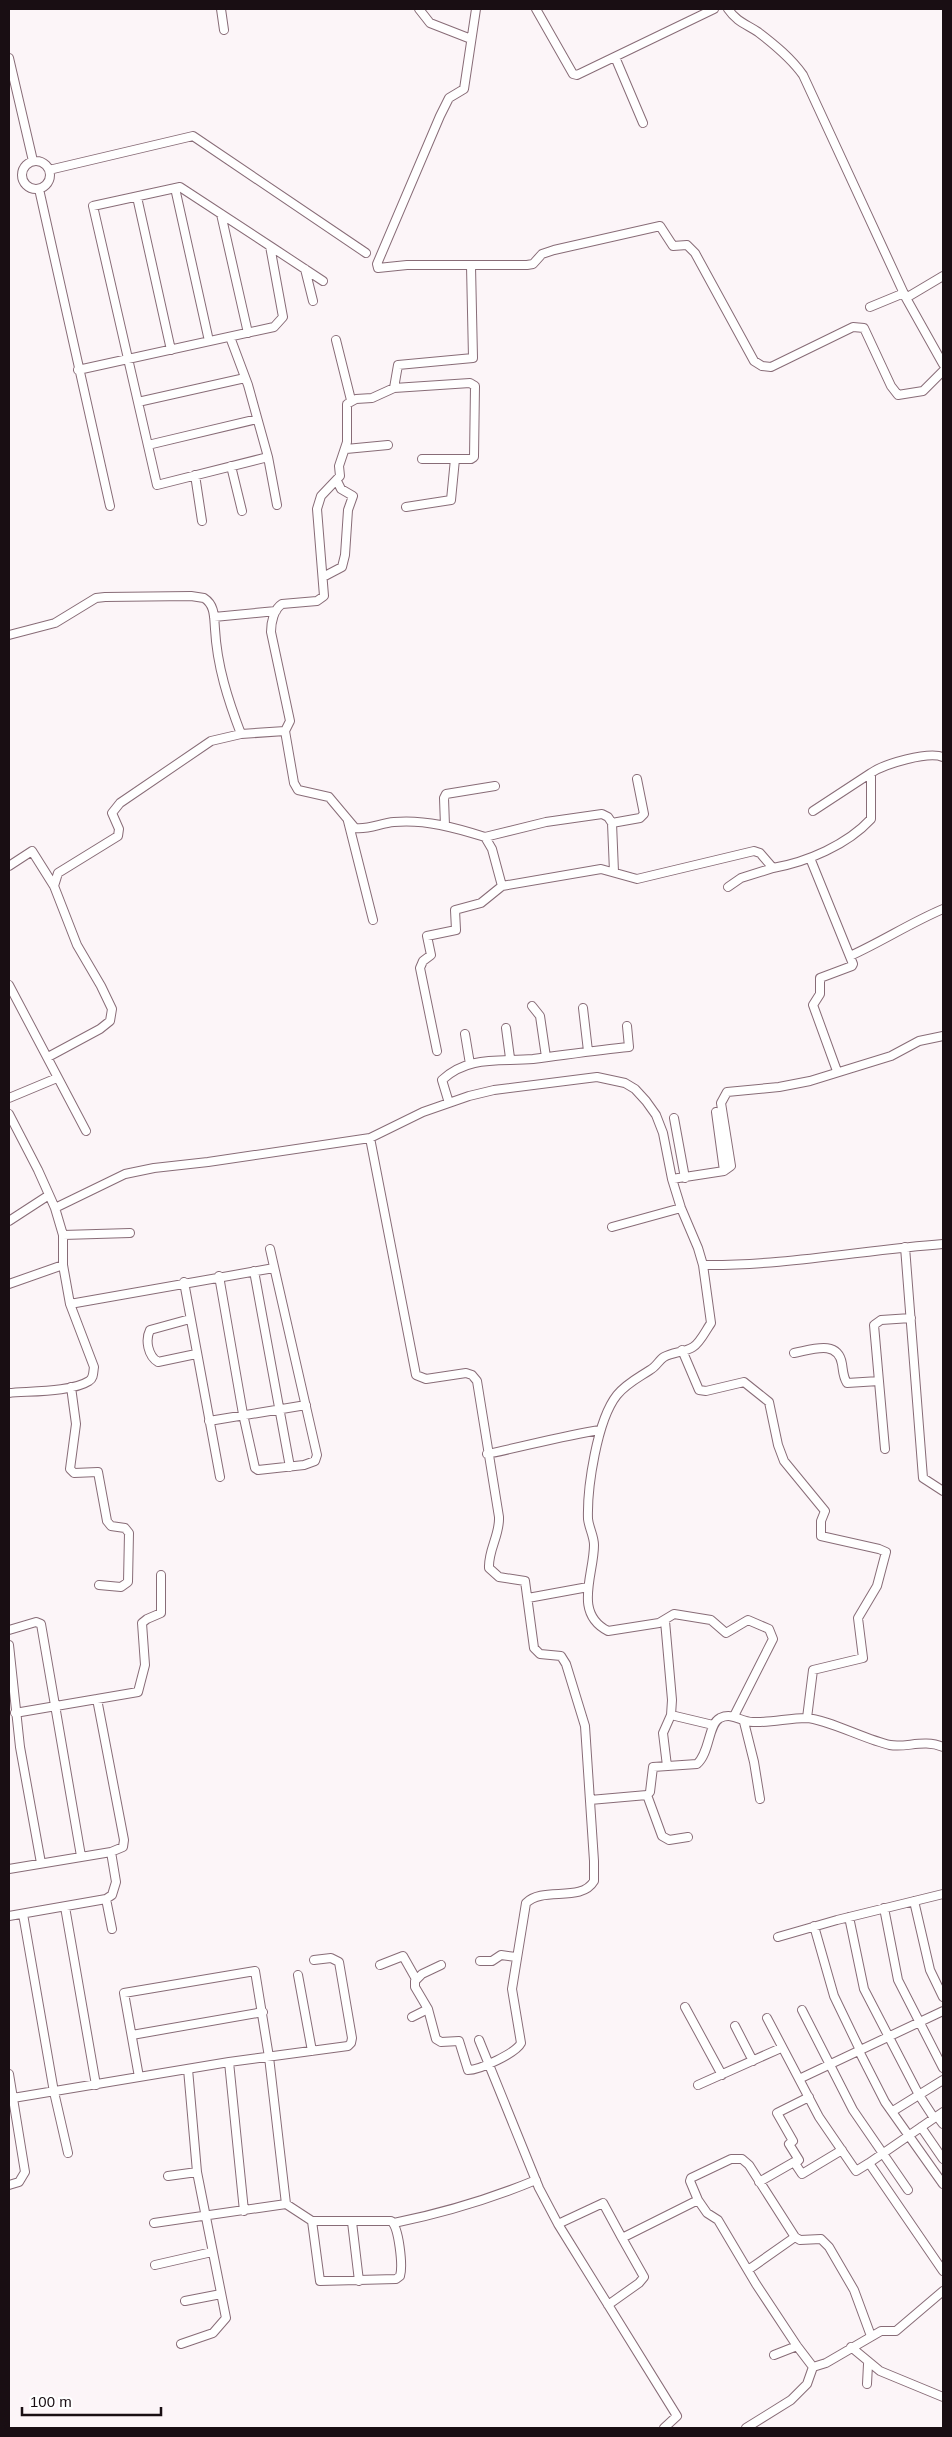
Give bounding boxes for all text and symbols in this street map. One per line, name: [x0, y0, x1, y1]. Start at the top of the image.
scale bar: [22, 2384, 161, 2416]
text: 100 m: [30, 2393, 72, 2410]

